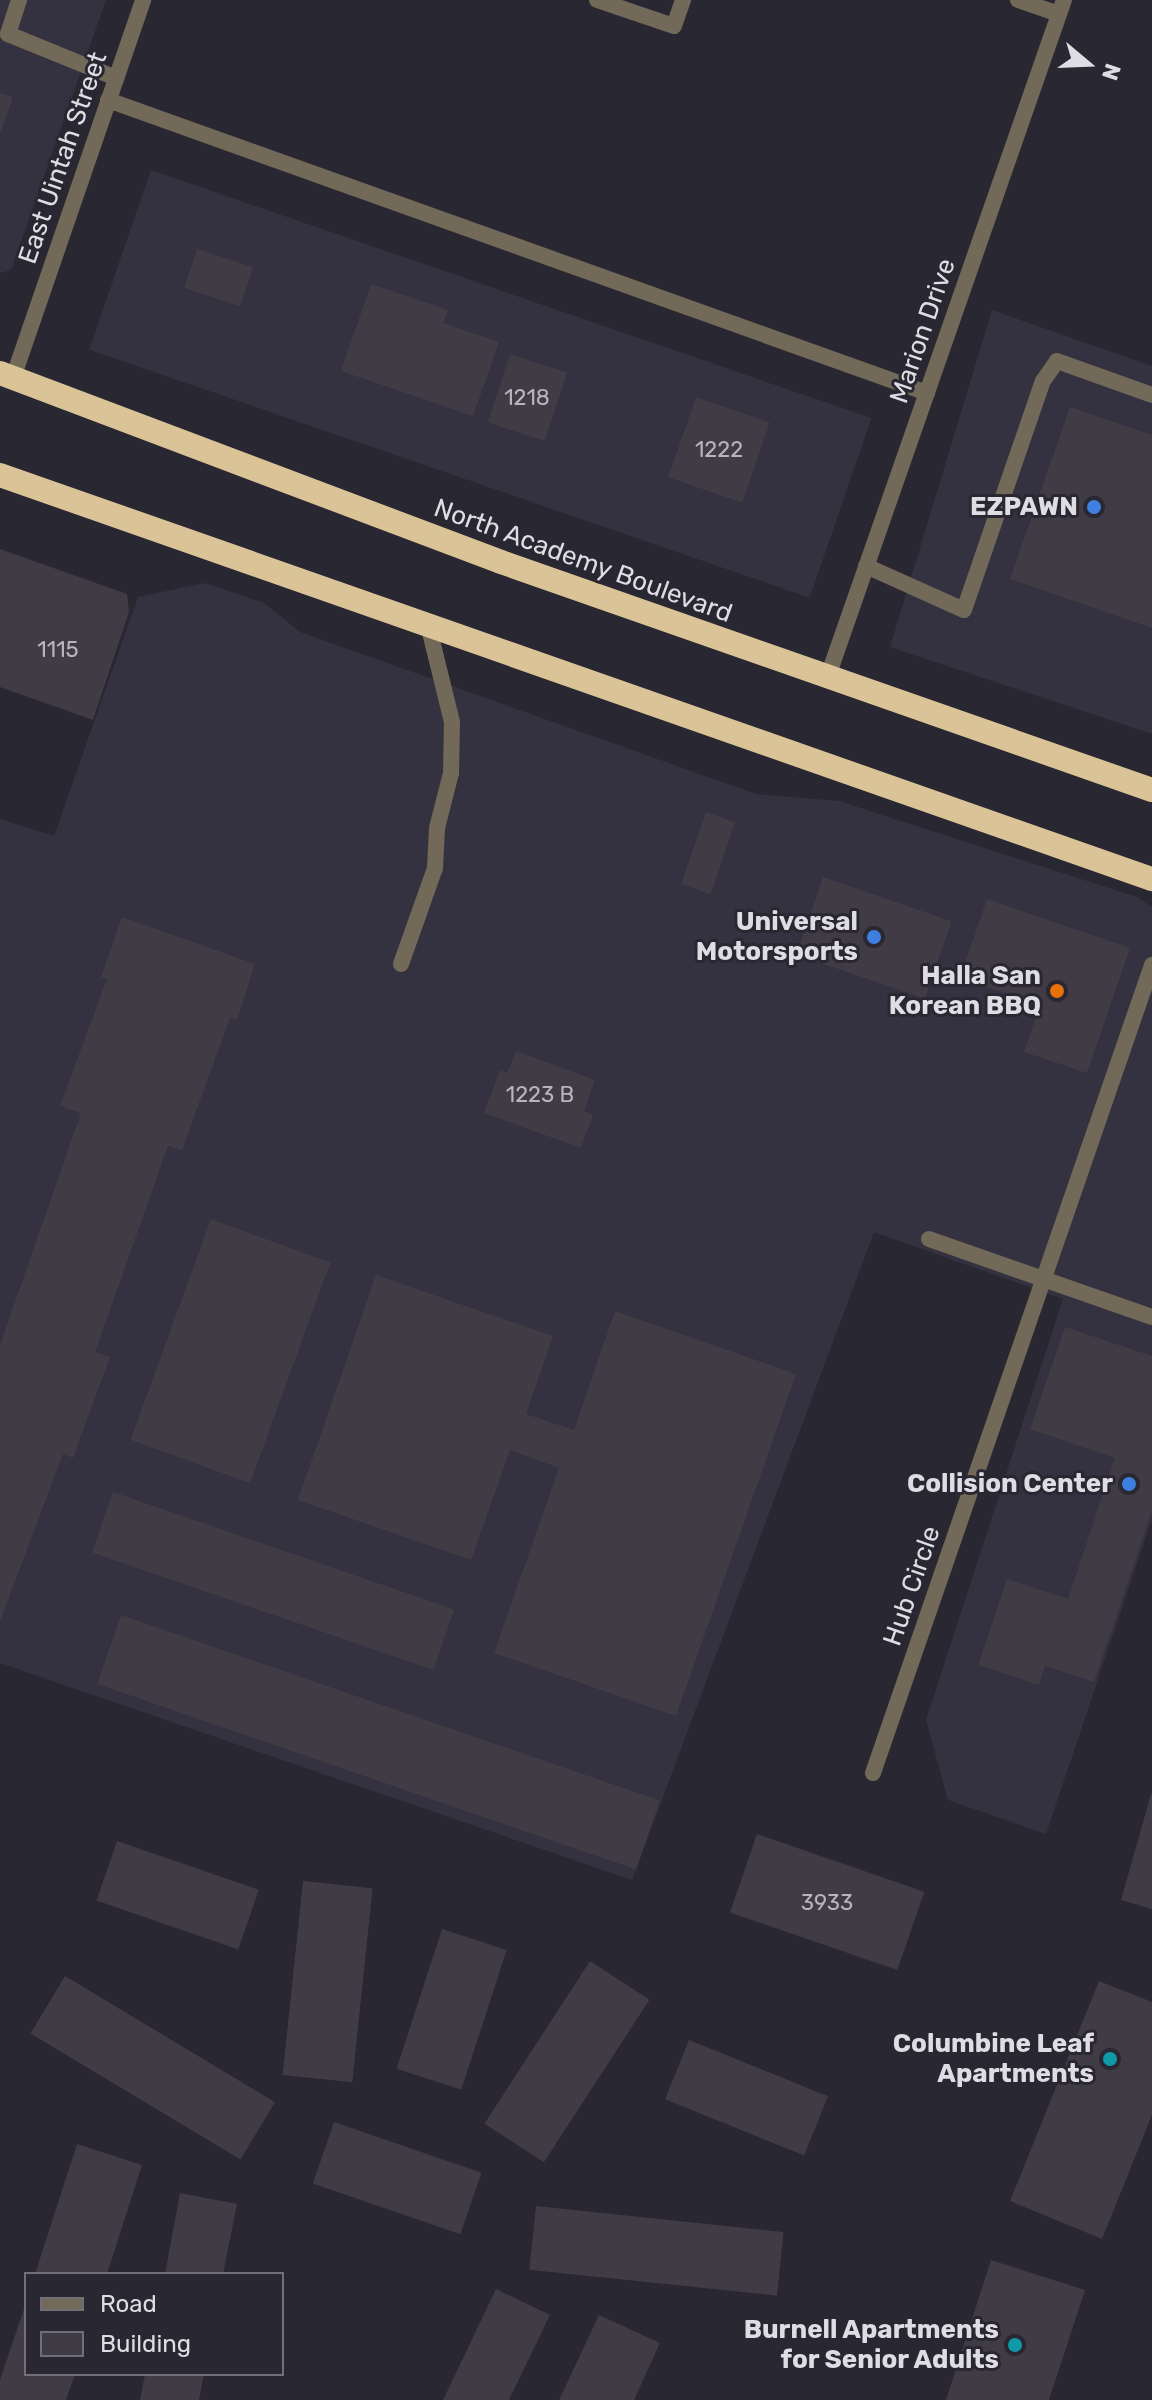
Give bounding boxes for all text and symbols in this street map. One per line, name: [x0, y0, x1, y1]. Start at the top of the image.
north arrow: [1048, 24, 1128, 104]
street label: East Uintah Street: [12, 48, 114, 268]
text: N: [1096, 60, 1127, 84]
street label: Marion Drive: [884, 255, 962, 407]
house number: 1218: [504, 385, 550, 411]
house number: 1222: [695, 437, 743, 463]
place label: EZPAWN: [970, 491, 1078, 523]
street label: North Academy Boulevard: [429, 492, 737, 630]
marker: EZPAWN: [1085, 498, 1103, 516]
house number: 1115: [37, 637, 79, 663]
place label: Universal Motorsports: [696, 906, 858, 968]
marker: Universal Motorsports: [865, 928, 883, 946]
place label: Halla San Korean BBQ: [889, 960, 1041, 1022]
marker: Halla San Korean BBQ: [1048, 982, 1066, 1000]
house number: 1223 B: [506, 1082, 574, 1108]
place label: Collision Center: [907, 1468, 1113, 1500]
marker: Collision Center: [1120, 1475, 1138, 1493]
street label: Hub Circle: [877, 1522, 947, 1650]
house number: 3933: [801, 1890, 853, 1916]
place label: Columbine Leaf Apartments: [893, 2028, 1094, 2090]
marker: Columbine Leaf Apartments: [1101, 2050, 1119, 2068]
legend: [24, 2272, 284, 2376]
text: Road: [100, 2290, 157, 2318]
place label: Burnell Apartments for Senior Adults: [743, 2314, 999, 2376]
text: Building: [100, 2330, 191, 2358]
marker: Burnell Apartments for Senior Adults: [1006, 2336, 1024, 2354]

